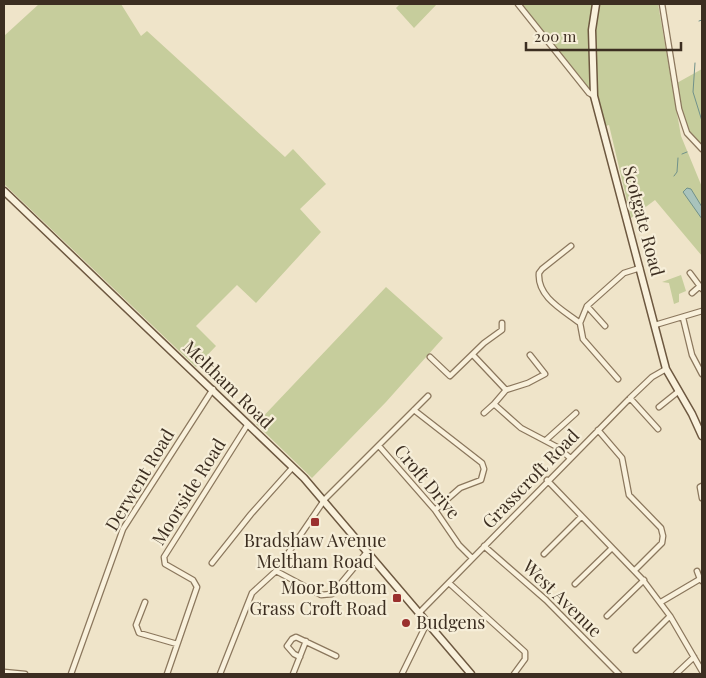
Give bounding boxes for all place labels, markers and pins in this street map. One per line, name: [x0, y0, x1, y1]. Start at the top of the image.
marker: Bradshaw Avenue Meltham Road: [309, 516, 321, 528]
place label: Bradshaw Avenue Meltham Road: [244, 528, 386, 573]
place label: Moor Bottom Grass Croft Road: [249, 575, 388, 620]
marker: Moor Bottom Grass Croft Road: [391, 592, 403, 604]
place label: Budgens: [416, 610, 485, 634]
marker: Budgens: [400, 617, 412, 629]

